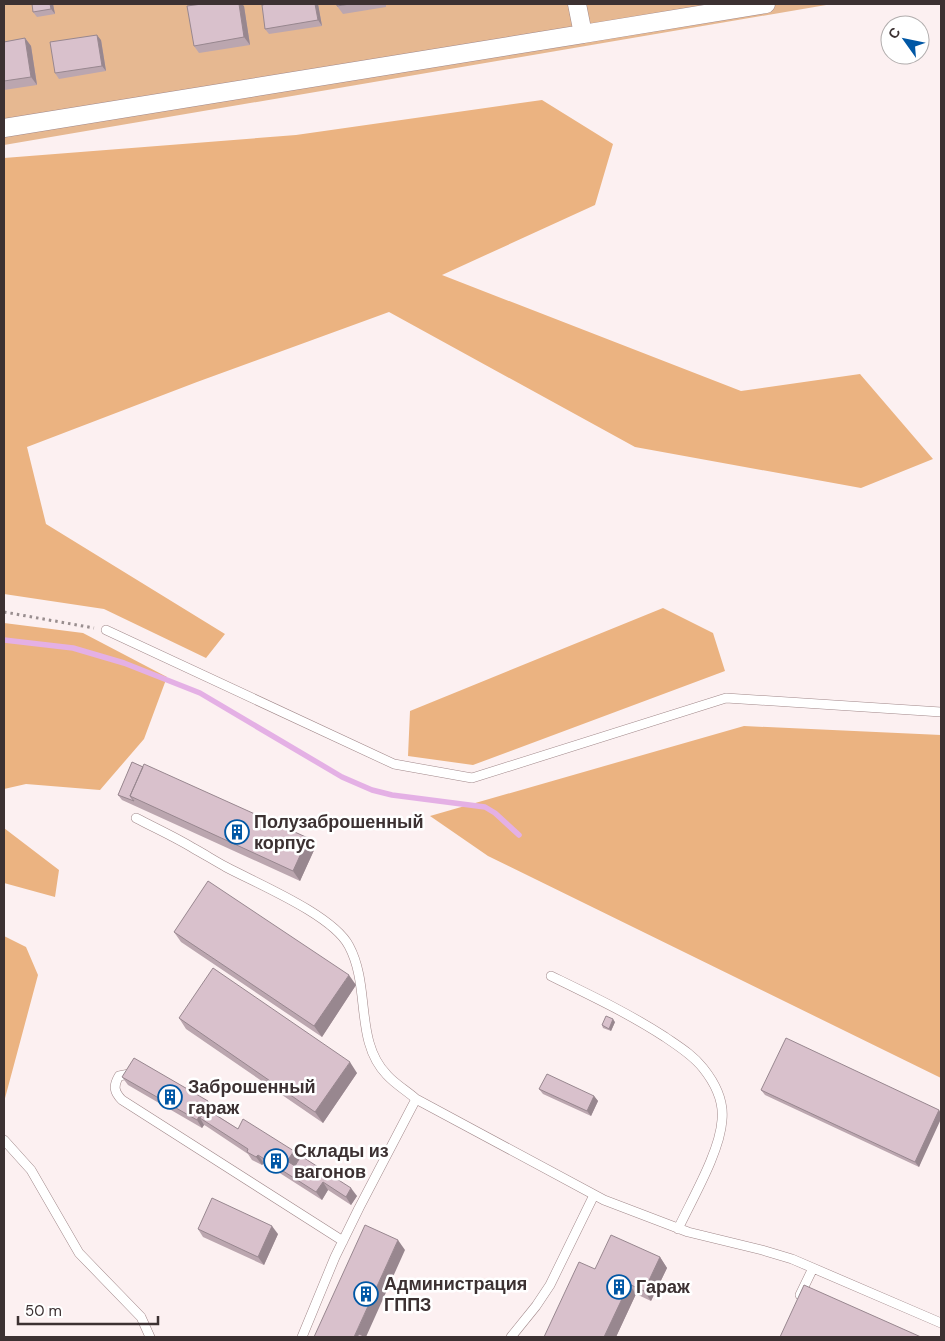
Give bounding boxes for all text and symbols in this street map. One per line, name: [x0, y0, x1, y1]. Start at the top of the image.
north arrow: [880, 15, 930, 65]
text: С: [884, 24, 904, 42]
place label: Полузаброшенный корпус: [254, 810, 423, 855]
building icon: Полузаброшенный корпус: [224, 819, 250, 845]
place label: Заброшенный гараж: [188, 1075, 316, 1120]
building icon: Заброшенный гараж: [157, 1084, 183, 1110]
place label: Склады из вагонов: [294, 1139, 389, 1184]
building icon: Склады из вагонов: [263, 1148, 289, 1174]
place label: Администрация ГППЗ: [384, 1272, 527, 1317]
building icon: Гараж: [606, 1274, 632, 1300]
place label: Гараж: [636, 1275, 690, 1299]
building icon: Администрация ГППЗ: [353, 1281, 379, 1307]
scale bar: [18, 1294, 158, 1326]
text: 50 m: [25, 1301, 62, 1321]

